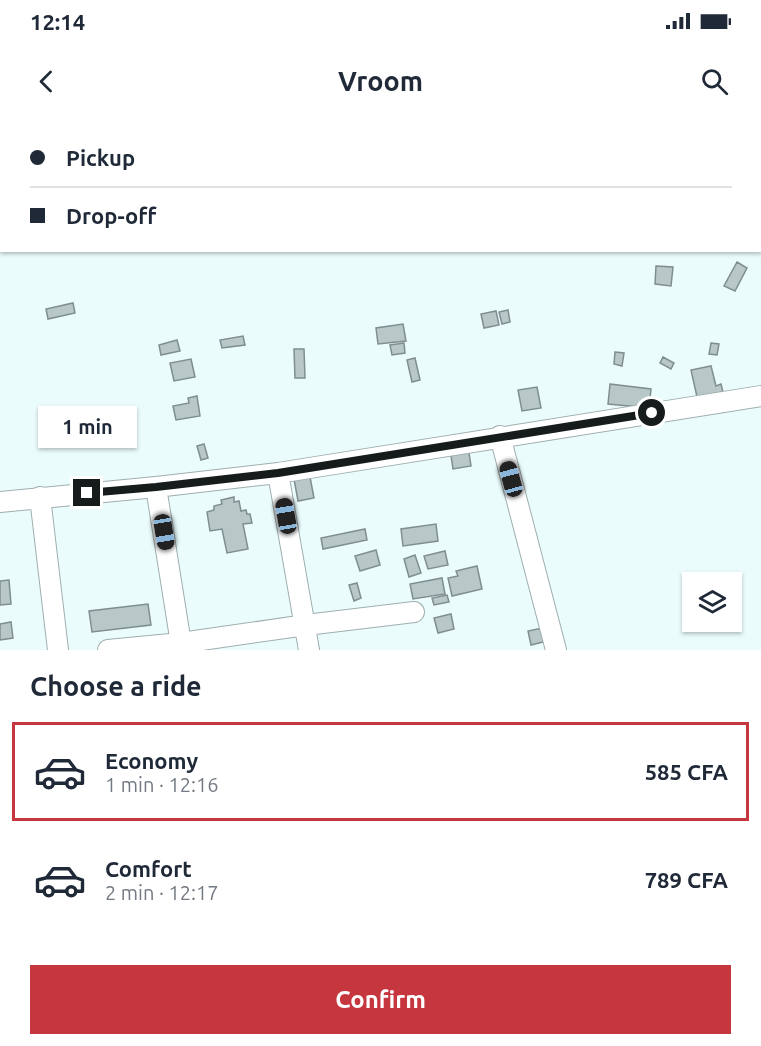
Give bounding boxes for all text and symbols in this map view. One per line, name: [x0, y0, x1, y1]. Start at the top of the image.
text: 12:14: [30, 9, 85, 34]
icon: back: [30, 65, 63, 98]
icon: search: [698, 65, 731, 98]
text: Vroom: [338, 66, 423, 96]
text: Pickup: [66, 145, 135, 170]
text: Drop-off: [66, 203, 156, 228]
route start: [638, 399, 665, 426]
callout: 1 min: [38, 406, 136, 448]
text: 1 min: [62, 415, 113, 438]
car: [498, 459, 524, 499]
route end: [73, 479, 100, 506]
car: [274, 497, 298, 535]
car: [152, 513, 176, 551]
map controls: [682, 572, 742, 632]
button: layers: [682, 572, 742, 632]
text: Choose a ride: [30, 671, 202, 701]
icon: car: [33, 745, 87, 799]
text: Economy: [105, 748, 198, 773]
text: 585 CFA: [645, 759, 728, 784]
text: 1 min · 12:16: [105, 773, 219, 796]
icon: car: [33, 853, 87, 907]
text: Comfort: [105, 856, 192, 881]
text: 789 CFA: [645, 867, 728, 892]
text: 2 min · 12:17: [105, 881, 219, 904]
button: Confirm: [30, 965, 731, 1034]

